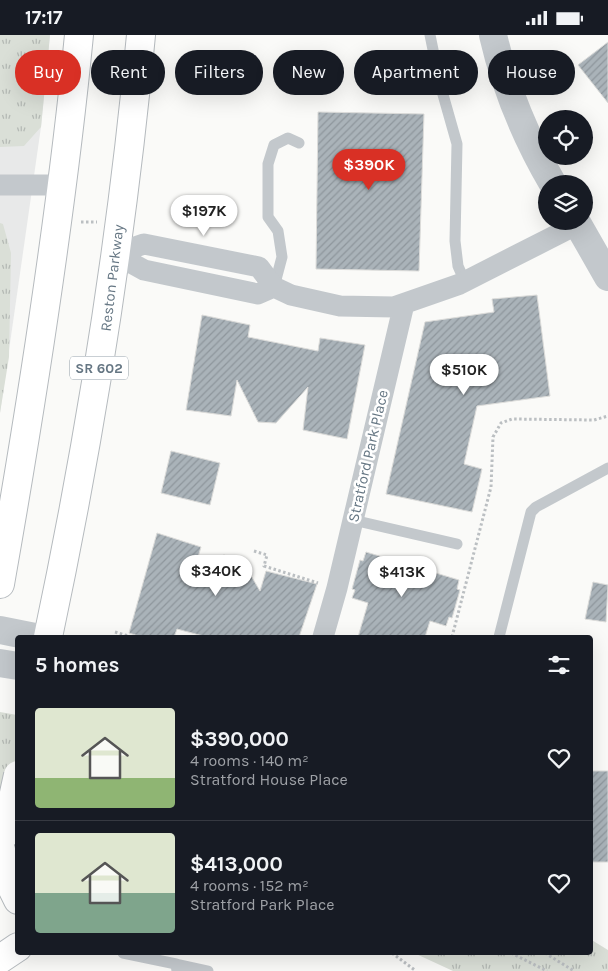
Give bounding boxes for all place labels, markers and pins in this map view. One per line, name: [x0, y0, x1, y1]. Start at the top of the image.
pin: $390K: [334, 149, 404, 191]
pin: $197K: [169, 195, 239, 237]
pin: $510K: [429, 353, 499, 396]
pin: $340K: [181, 555, 251, 597]
pin: $413K: [367, 555, 437, 598]

